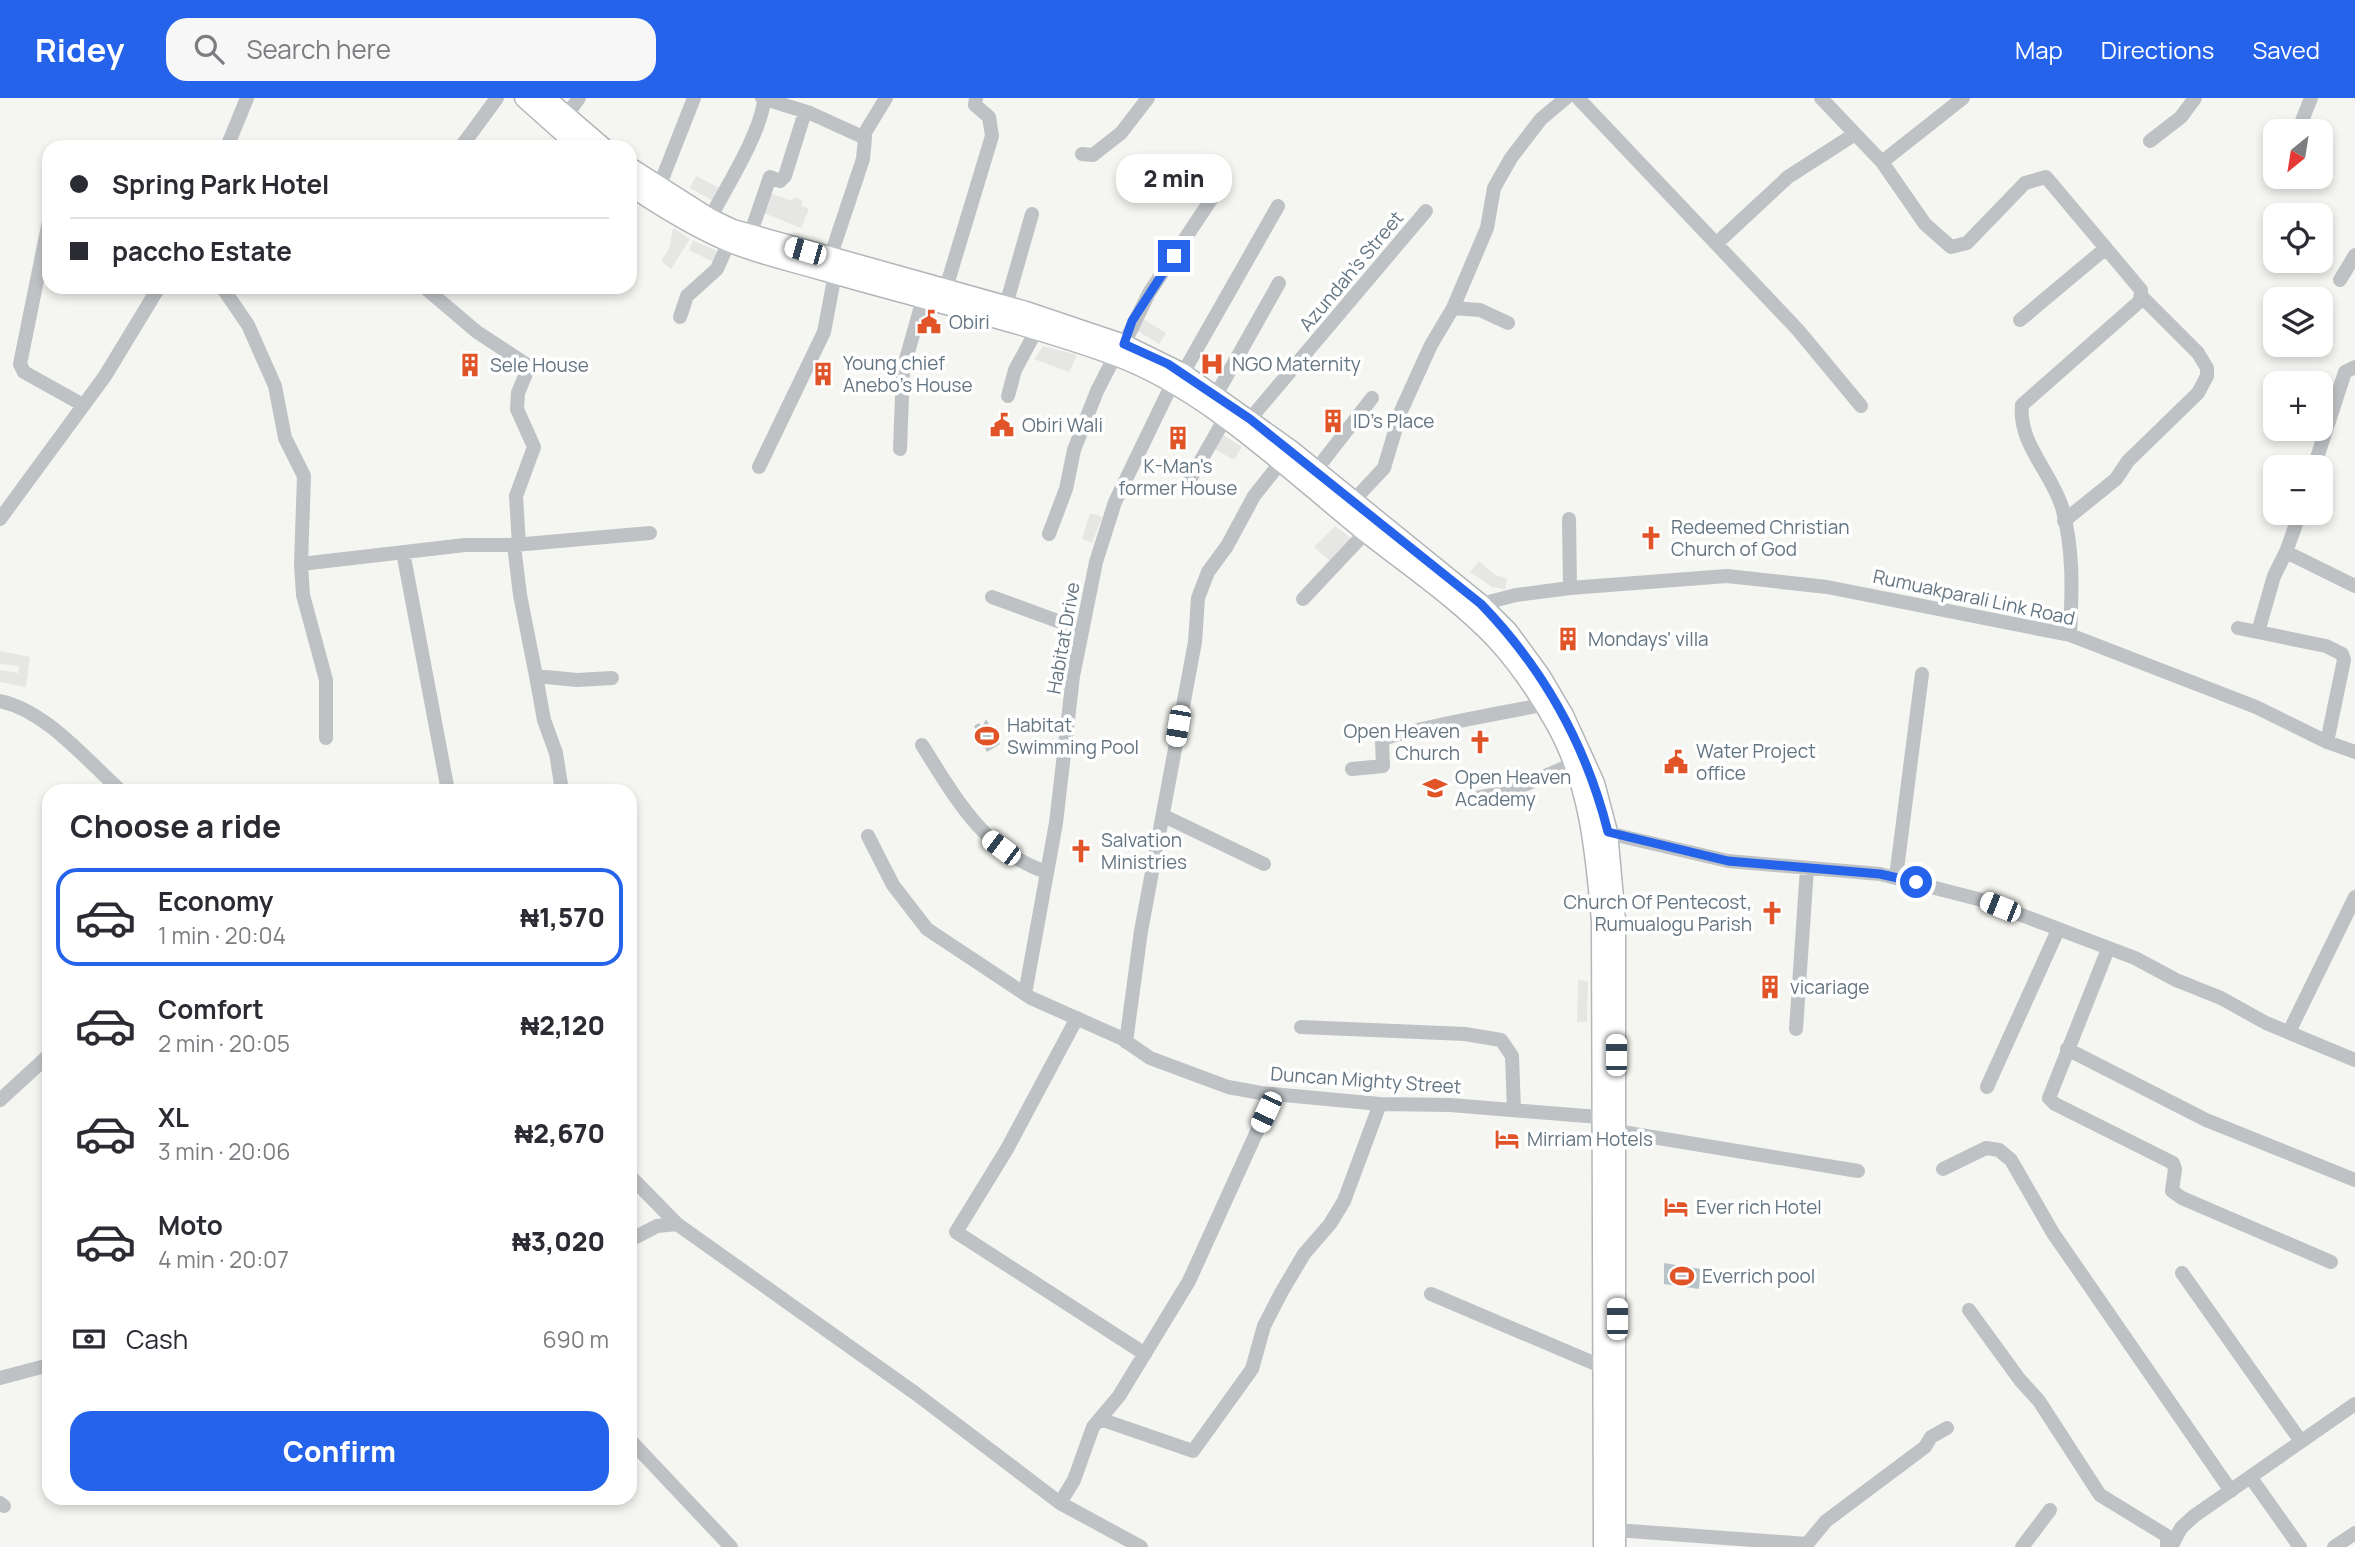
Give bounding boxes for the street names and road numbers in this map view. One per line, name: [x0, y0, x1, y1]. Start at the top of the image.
street label: Azundah's Street: [1293, 205, 1409, 337]
street label: Rumuakparali Link Road: [1871, 563, 2077, 631]
street label: Habitat Drive: [1040, 580, 1086, 696]
street label: Duncan Mighty Street: [1270, 1060, 1462, 1100]

